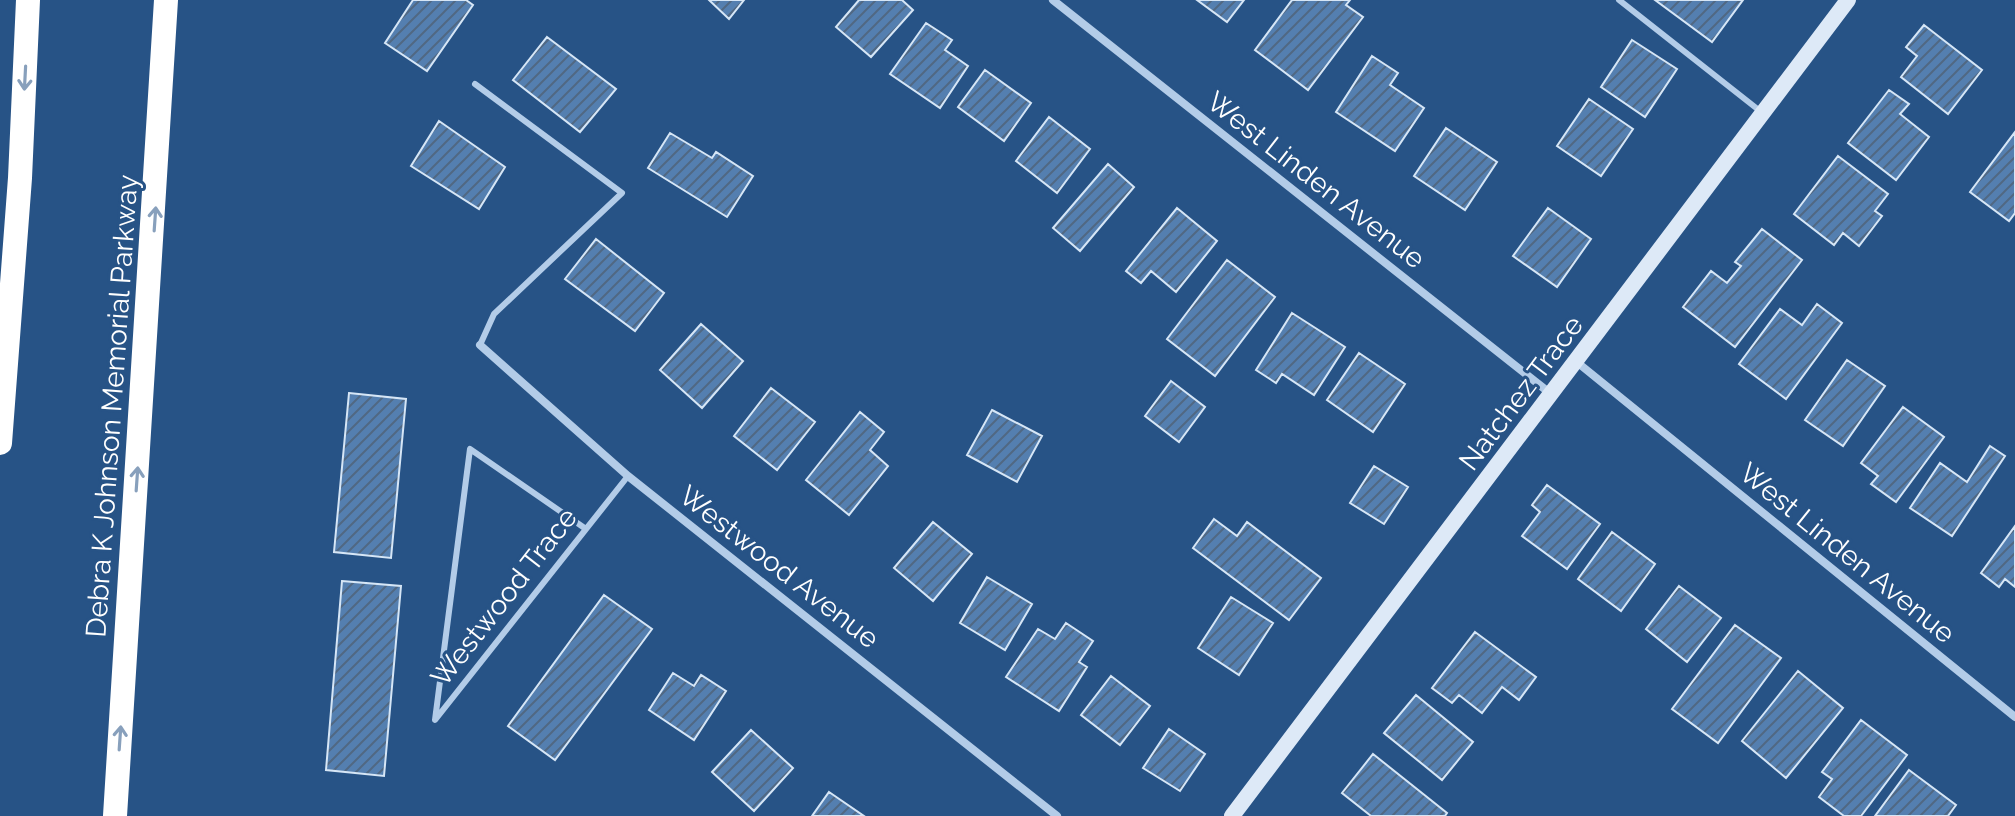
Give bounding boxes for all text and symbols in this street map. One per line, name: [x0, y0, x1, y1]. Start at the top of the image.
one-way arrow: [17, 64, 32, 91]
street label: West Linden Avenue: [1201, 85, 1431, 275]
street label: Debra K Johnson Memorial Parkway: [79, 173, 145, 639]
one-way arrow: [148, 206, 163, 233]
street label: Natchez Trace: [1452, 309, 1590, 477]
street label: West Linden Avenue: [1733, 456, 1961, 650]
one-way arrow: [130, 466, 145, 493]
street label: Westwood Avenue: [673, 479, 885, 655]
street label: Westwood Trace: [424, 501, 584, 693]
one-way arrow: [113, 725, 128, 752]

